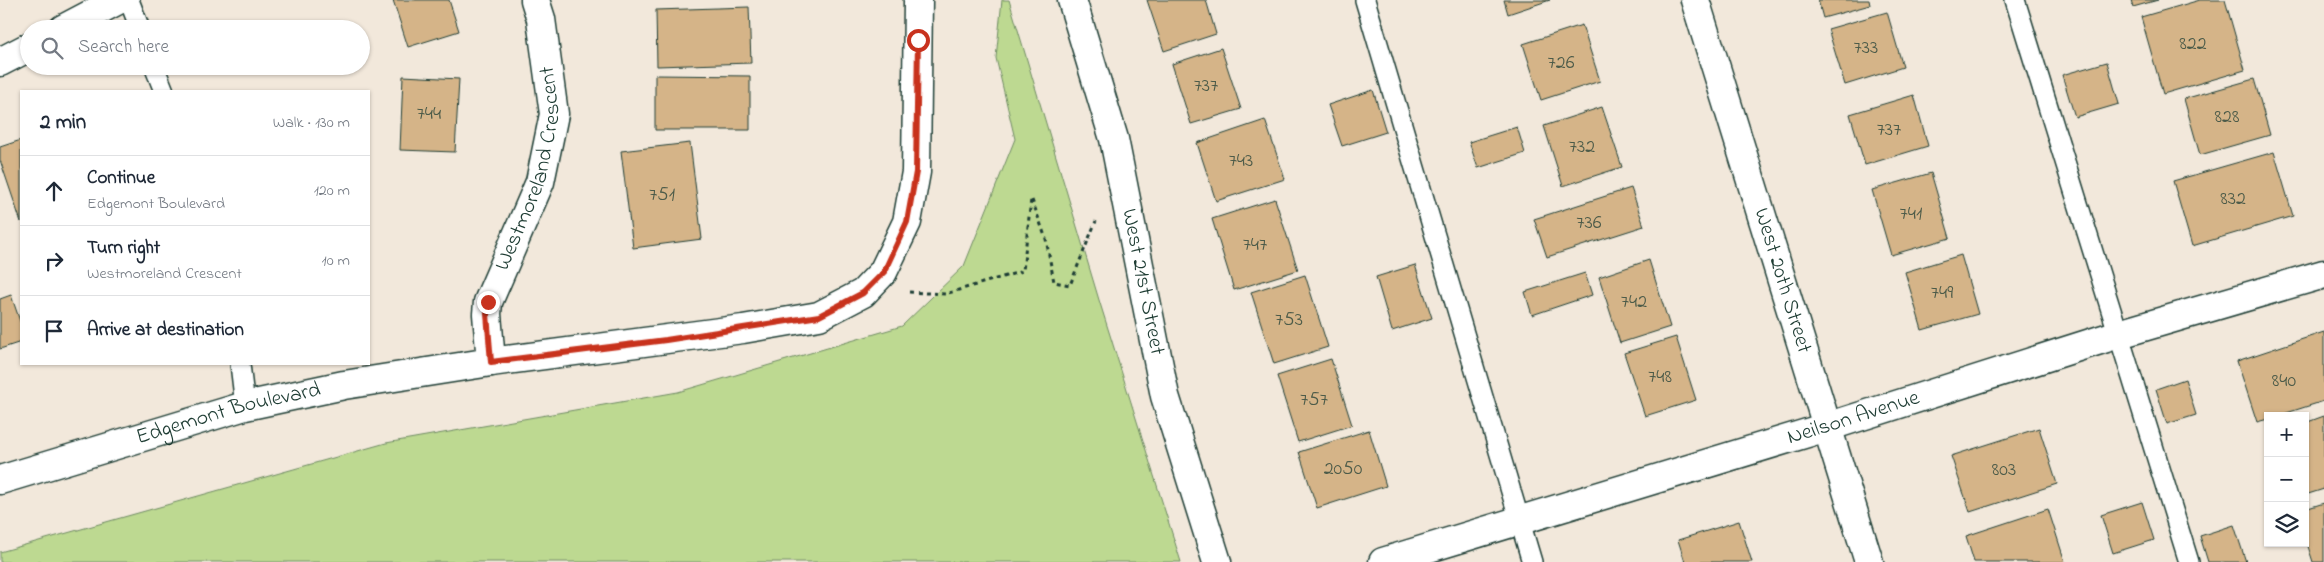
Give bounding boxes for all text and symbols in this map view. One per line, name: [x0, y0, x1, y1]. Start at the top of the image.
search box: [20, 20, 370, 75]
route start: [907, 29, 930, 52]
house number: 822: [2179, 30, 2207, 59]
icon: search: [38, 34, 66, 62]
text: Search here: [78, 34, 169, 61]
house number: 733: [1854, 34, 1878, 63]
house number: 726: [1548, 49, 1575, 78]
street label: Westmoreland Crescent: [487, 64, 570, 276]
house number: 737: [1194, 72, 1218, 101]
house number: 744: [417, 100, 441, 129]
house number: 828: [2215, 103, 2239, 132]
text: 2 min: [40, 108, 86, 138]
text: Walk · 130 m: [273, 111, 350, 135]
house number: 737: [1877, 116, 1901, 145]
house number: 732: [1569, 133, 1595, 162]
house number: 743: [1229, 147, 1253, 176]
text: Continue: [87, 165, 155, 192]
icon: ahead: [40, 177, 68, 205]
text: 120 m: [314, 179, 350, 203]
house number: 751: [649, 181, 675, 210]
house number: 832: [2220, 185, 2246, 214]
text: Edgemont Boulevard: [87, 192, 225, 216]
house number: 741: [1900, 200, 1922, 229]
street label: West 20th Street: [1744, 204, 1820, 358]
street label: West 21st Street: [1112, 206, 1173, 359]
house number: 736: [1576, 209, 1602, 238]
house number: 747: [1243, 231, 1267, 260]
text: Turn right: [87, 235, 160, 262]
icon: right: [40, 247, 68, 275]
text: 10 m: [322, 249, 350, 273]
text: Westmoreland Crescent: [87, 262, 242, 286]
house number: 749: [1931, 279, 1953, 308]
house number: 742: [1621, 288, 1647, 317]
route end: [477, 291, 500, 314]
house number: 753: [1275, 306, 1303, 335]
icon: arrive: [40, 317, 68, 345]
text: Arrive at destination: [87, 317, 244, 344]
house number: 748: [1648, 363, 1672, 392]
house number: 840: [2272, 367, 2297, 396]
street label: Edgemont Boulevard: [132, 374, 324, 454]
street label: Neilson Avenue: [1783, 382, 1924, 454]
house number: 757: [1300, 386, 1328, 415]
map controls: [2264, 412, 2309, 547]
button: +: [2264, 412, 2309, 457]
house number: 2050: [1324, 455, 1363, 484]
house number: 803: [1992, 456, 2016, 485]
button: −: [2264, 457, 2309, 502]
button: layers: [2264, 502, 2309, 547]

